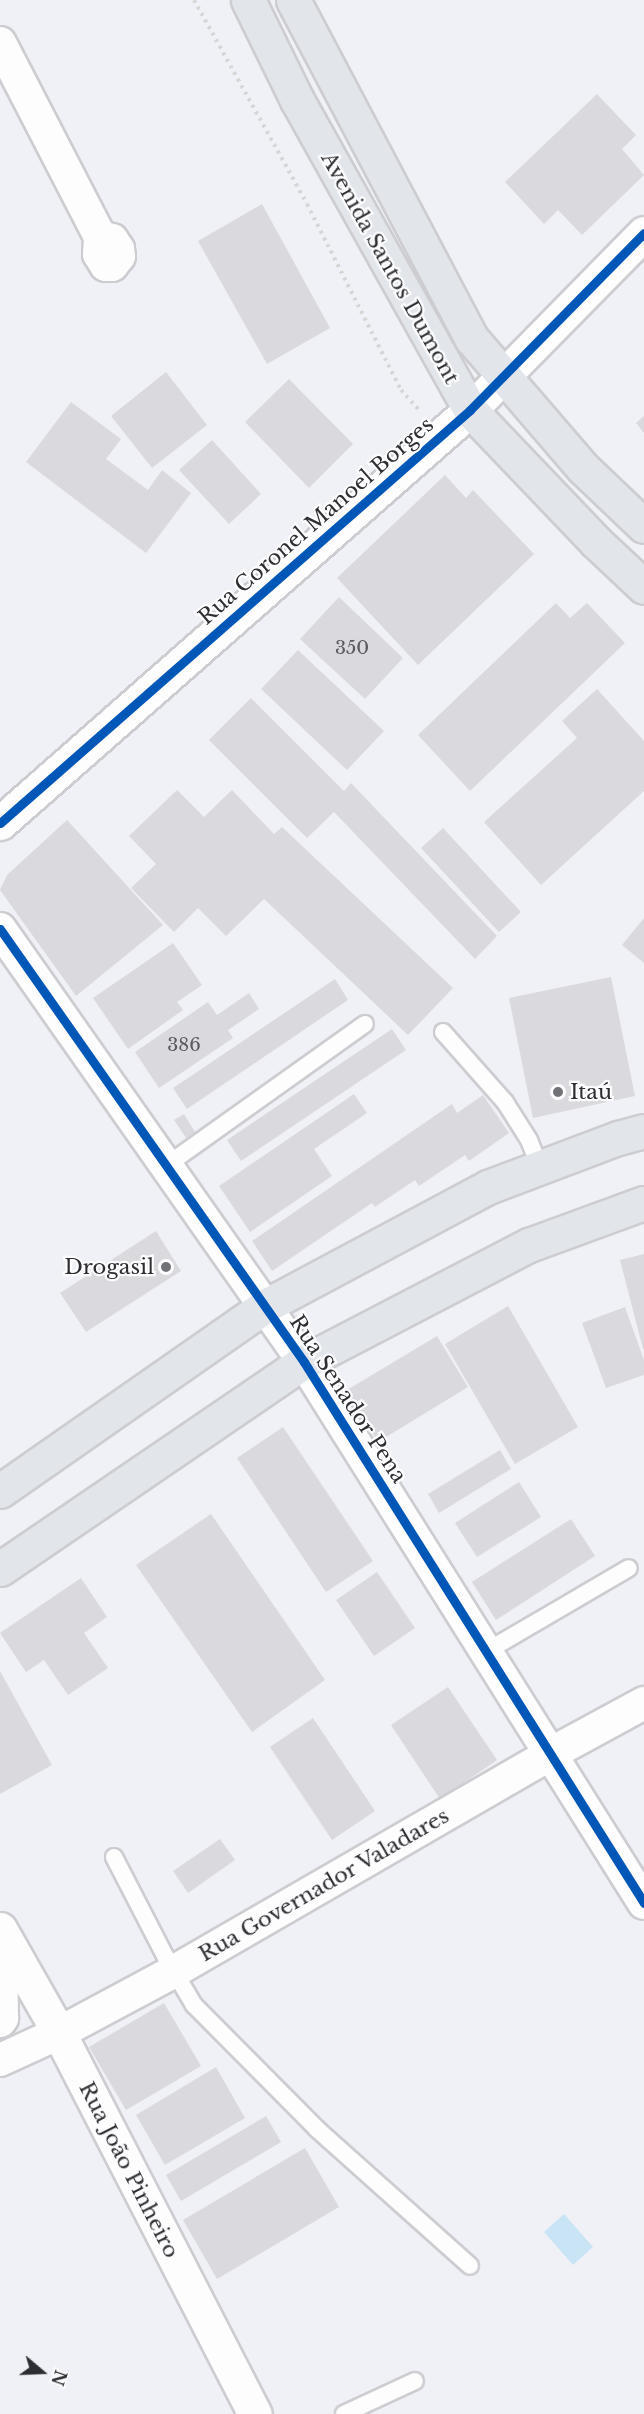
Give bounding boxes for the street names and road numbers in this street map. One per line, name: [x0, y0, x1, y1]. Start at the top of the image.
street label: Avenida Santos Dumont: [316, 148, 464, 388]
street label: Rua Coronel Manoel Borges: [193, 412, 439, 630]
street label: Rua Senador Pena: [284, 1310, 412, 1488]
street label: Rua Governador Valadares: [194, 1803, 454, 1967]
street label: Rua João Pinheiro: [74, 2078, 184, 2262]

